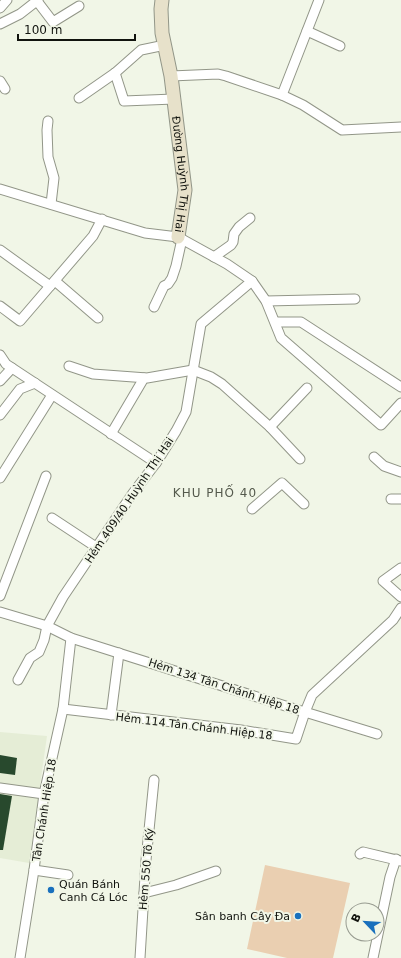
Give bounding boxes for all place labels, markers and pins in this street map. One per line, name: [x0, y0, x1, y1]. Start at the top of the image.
place label: Quán Bánh Canh Cá Lóc: [59, 878, 128, 904]
marker: Quán Bánh Canh Cá Lóc: [46, 885, 56, 895]
place label: Sân banh Cây Đa: [195, 910, 290, 923]
marker: Sân banh Cây Đa: [293, 911, 303, 921]

